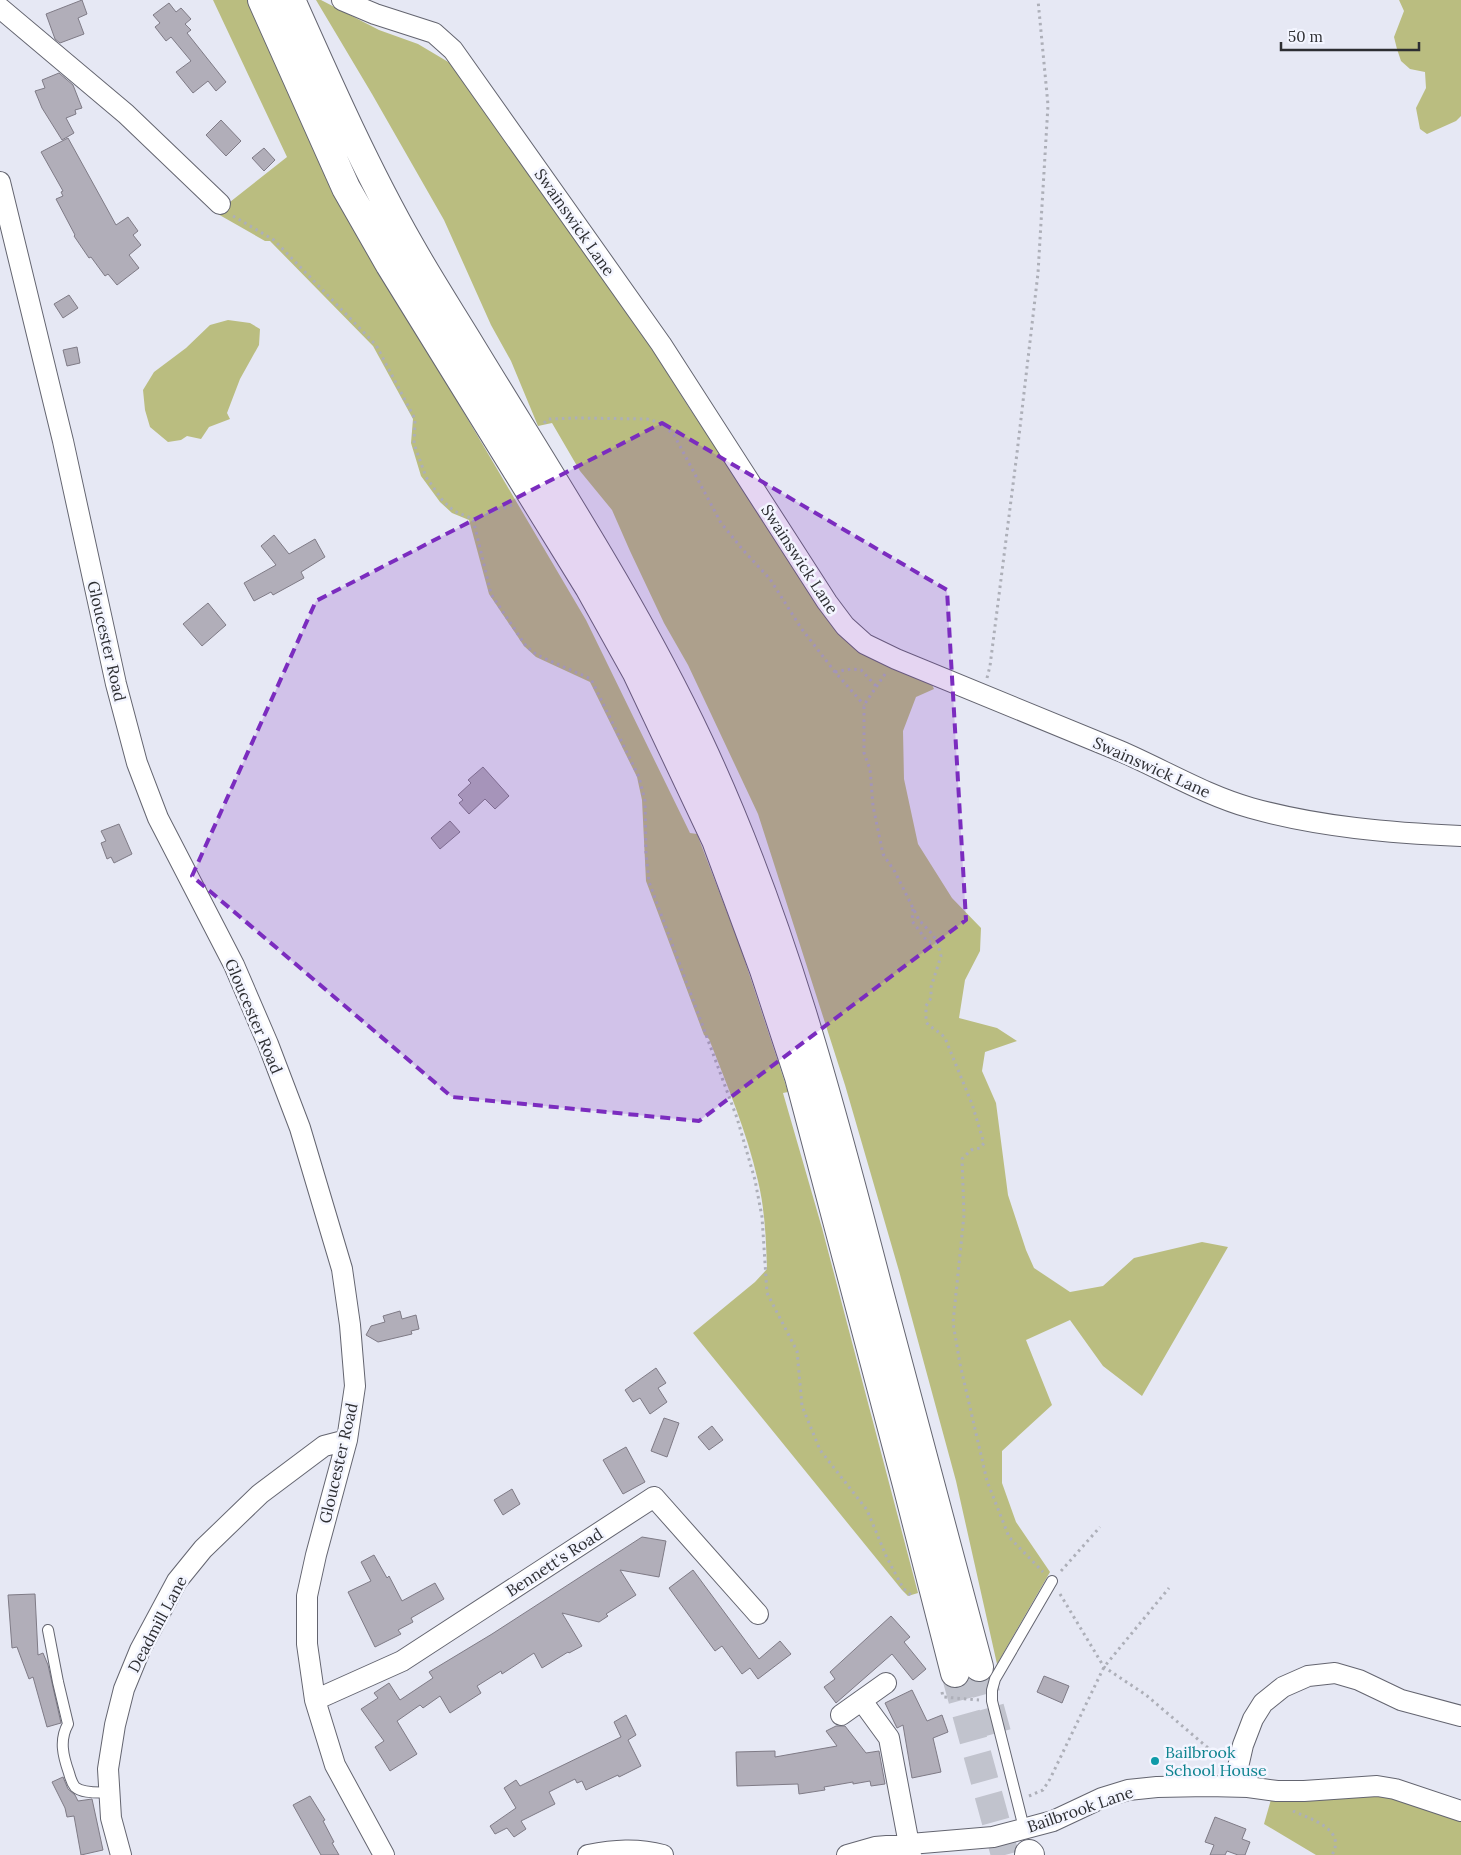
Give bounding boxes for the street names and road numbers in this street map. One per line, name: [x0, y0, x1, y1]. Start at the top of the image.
street label: Swainswick Lane: [531, 164, 620, 280]
street label: Swainswick Lane: [757, 501, 843, 618]
street label: Gloucester Road: [83, 579, 131, 704]
street label: Swainswick Lane: [1090, 732, 1214, 802]
street label: Gloucester Road: [221, 955, 287, 1077]
street label: Gloucester Road: [314, 1400, 362, 1525]
street label: Bennett's Road: [502, 1523, 606, 1601]
street label: Deadmill Lane: [123, 1572, 191, 1676]
street label: Bailbrook Lane: [1024, 1781, 1136, 1837]

